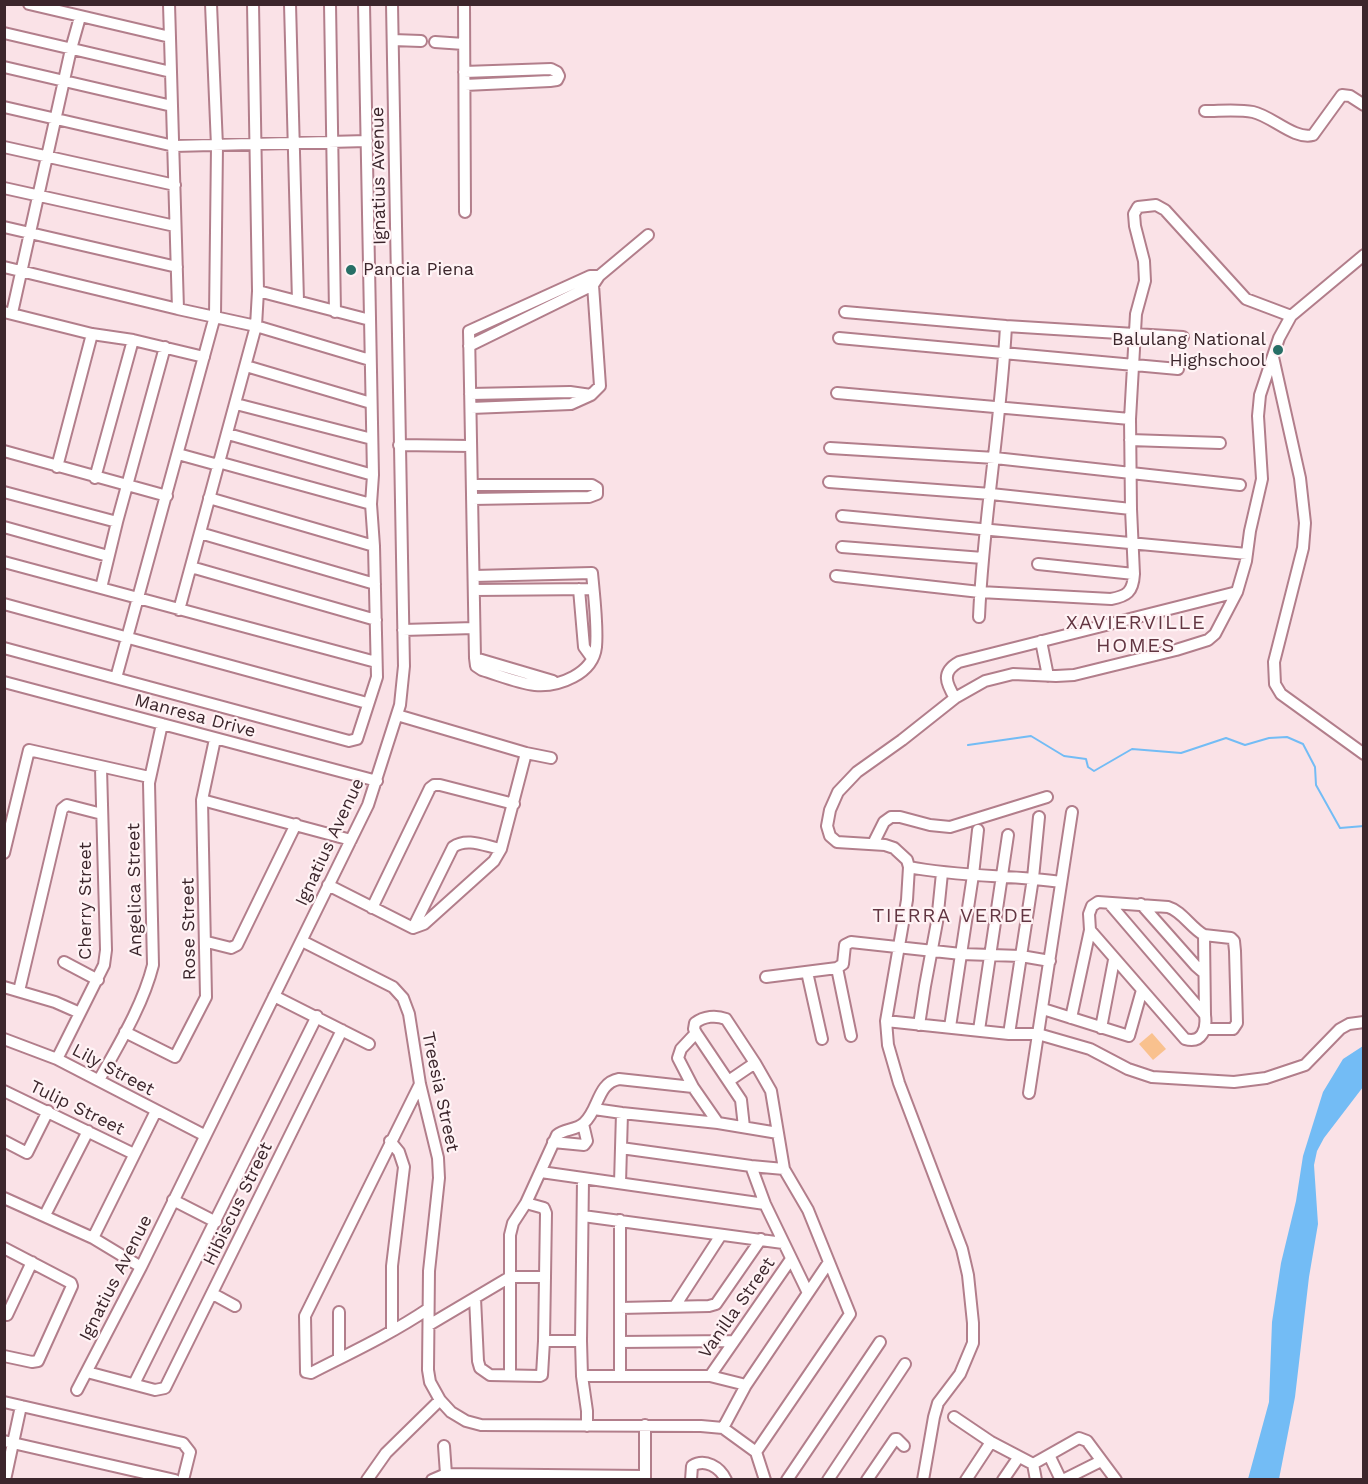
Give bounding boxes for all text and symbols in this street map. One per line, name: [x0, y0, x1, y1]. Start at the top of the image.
street label: Ignatius Avenue: [367, 107, 391, 245]
place label: Pancia Piena: [363, 259, 474, 281]
marker: Pancia Piena: [344, 263, 358, 277]
place label: Balulang National Highschool: [1112, 329, 1266, 372]
marker: Balulang National Highschool: [1271, 343, 1285, 357]
district label: XAVIERVILLE HOMES: [1066, 611, 1206, 658]
street label: Manresa Drive: [132, 689, 258, 743]
street label: Ignatius Avenue: [291, 775, 369, 909]
street label: Angelica Street: [123, 823, 147, 957]
street label: Cherry Street: [75, 842, 97, 960]
street label: Rose Street: [177, 877, 201, 981]
district label: TIERRA VERDE: [872, 904, 1034, 928]
street label: Treesia Street: [417, 1030, 463, 1154]
street label: Lily Street: [68, 1039, 158, 1101]
street label: Tulip Street: [26, 1076, 128, 1140]
street label: Hibiscus Street: [199, 1139, 277, 1269]
street label: Ignatius Avenue: [75, 1211, 157, 1345]
street label: Vanilla Street: [694, 1253, 780, 1363]

